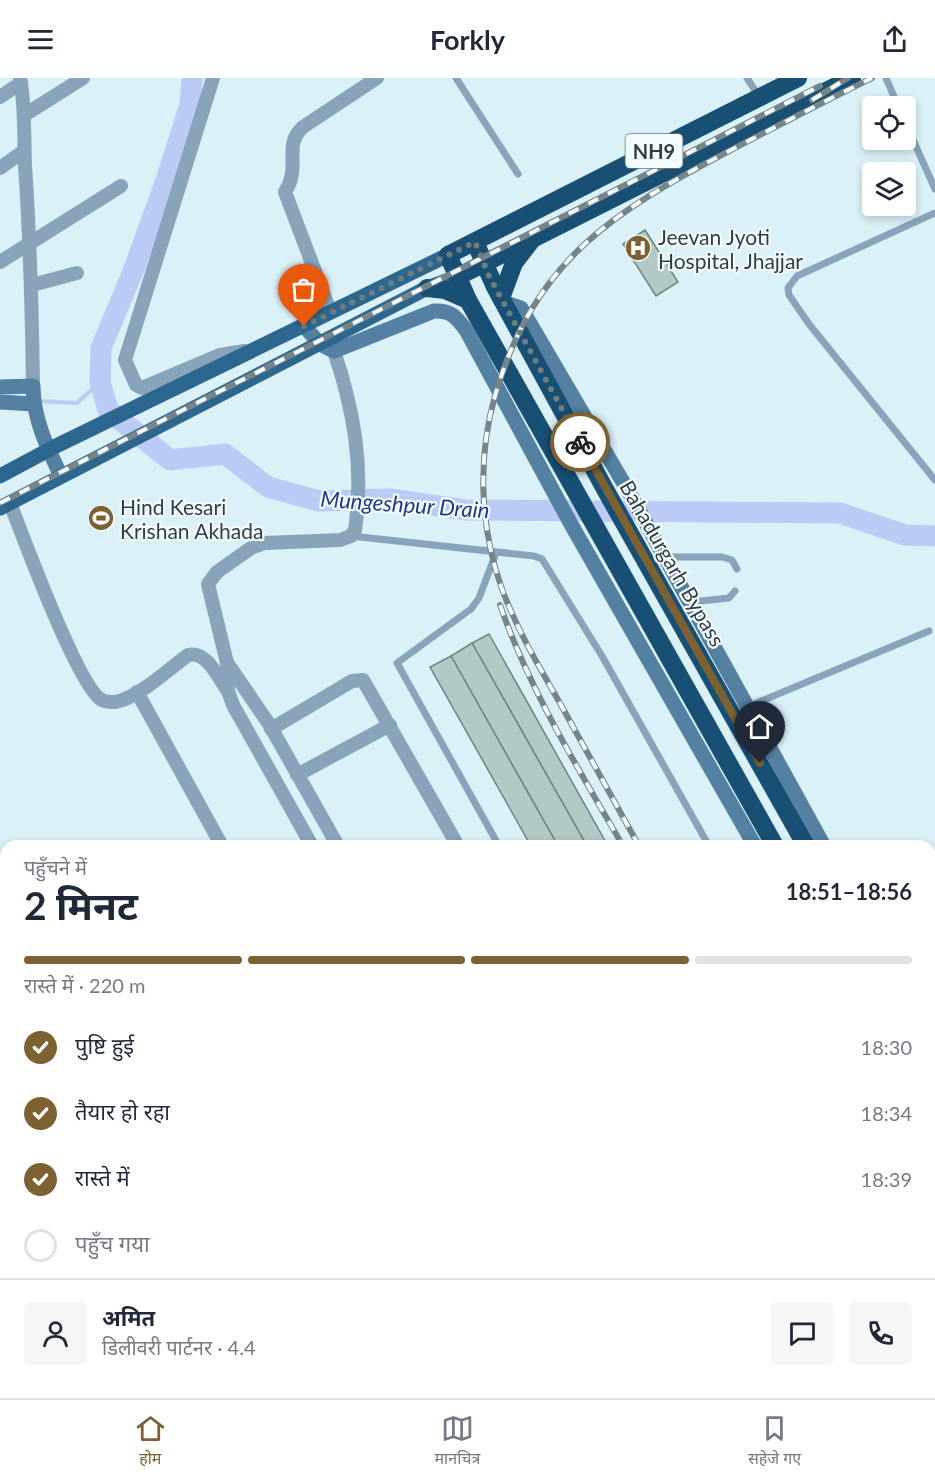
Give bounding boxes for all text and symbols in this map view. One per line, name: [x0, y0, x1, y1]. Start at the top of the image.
icon: menu: [24, 23, 57, 56]
text: Forkly: [430, 23, 505, 56]
icon: share: [878, 23, 911, 56]
map controls: [862, 96, 916, 216]
button: locate: [862, 96, 916, 150]
road number: NH9: [626, 134, 682, 168]
button: layers: [862, 162, 916, 216]
place label: Jeevan Jyoti Hospital, Jhajjar: [658, 224, 803, 273]
hospital icon: Jeevan Jyoti Hospital, Jhajjar: [623, 233, 653, 263]
pin: [278, 264, 329, 326]
icon: bag: [287, 273, 320, 306]
courier: [550, 412, 610, 472]
icon: bike: [564, 426, 597, 459]
street label: Bahadurgarh Bypass: [615, 476, 731, 650]
water label: Mungeshpur Drain: [320, 485, 490, 523]
place label: Hind Kesari Krishan Akhada: [120, 494, 263, 543]
sports icon: Hind Kesari Krishan Akhada: [86, 503, 116, 533]
pin: [734, 701, 785, 763]
icon: home: [743, 710, 776, 743]
text: पहुँचने में: [24, 855, 87, 879]
text: 18:51–18:56: [786, 878, 912, 905]
text: 2 मिनट: [24, 882, 138, 928]
text: रास्ते में · 220 m: [24, 973, 145, 997]
icon: check: [24, 1031, 57, 1064]
text: पुष्टि हुई: [75, 1032, 134, 1059]
text: 18:30: [861, 1035, 912, 1059]
icon: check: [24, 1097, 57, 1130]
text: तैयार हो रहा: [75, 1098, 170, 1125]
text: 18:34: [861, 1101, 912, 1125]
icon: check: [24, 1163, 57, 1196]
text: रास्ते में: [75, 1164, 130, 1191]
text: 18:39: [861, 1167, 912, 1191]
text: पहुँच गया: [75, 1230, 150, 1257]
button: person: [24, 1302, 87, 1365]
button: chat: [771, 1302, 834, 1365]
button: phone: [849, 1302, 912, 1365]
text: अमित: [102, 1304, 155, 1331]
text: डिलीवरी पार्टनर · 4.4: [102, 1335, 255, 1359]
tab: होम: [134, 1412, 167, 1471]
tab: मानचित्र: [435, 1412, 480, 1471]
tab: सहेजे गए: [748, 1412, 801, 1471]

